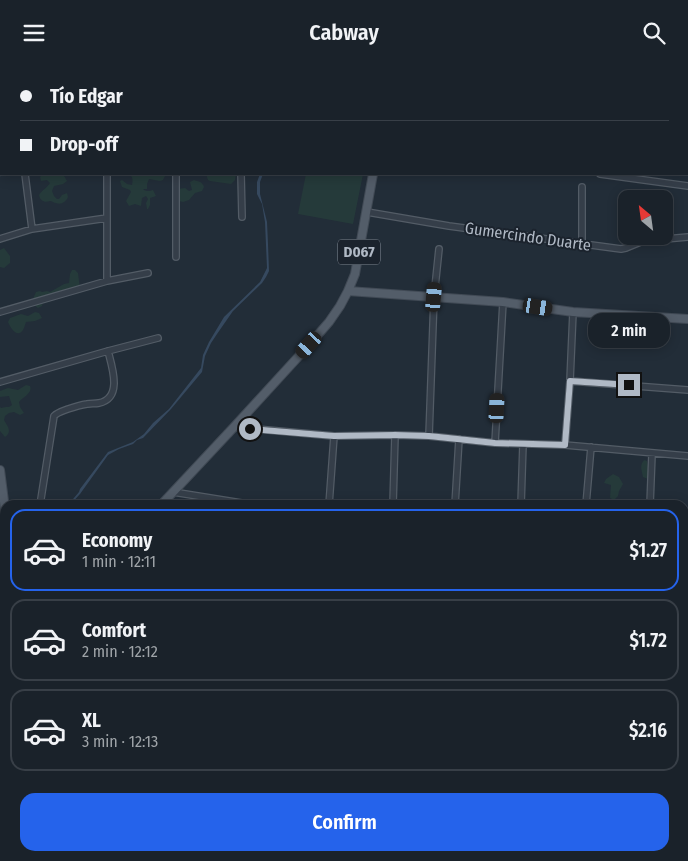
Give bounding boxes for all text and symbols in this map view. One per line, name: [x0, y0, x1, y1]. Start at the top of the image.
icon: menu: [20, 19, 48, 47]
text: Cabway: [309, 19, 379, 46]
icon: search: [640, 19, 668, 47]
text: Tío Edgar: [50, 85, 123, 108]
text: Drop-off: [50, 133, 118, 156]
north arrow: [618, 190, 672, 245]
map controls: [618, 190, 673, 245]
street label: Gumercindo Duarte: [464, 218, 592, 255]
road number: D067: [338, 239, 380, 265]
car: [425, 281, 442, 313]
car: [522, 297, 553, 317]
callout: 2 min: [588, 313, 670, 347]
text: 2 min: [611, 321, 647, 340]
car: [293, 329, 324, 361]
route end: [618, 374, 640, 396]
car: [488, 393, 505, 423]
route start: [239, 418, 261, 440]
icon: car: [22, 528, 67, 573]
text: Economy: [82, 529, 152, 552]
text: $1.27: [629, 539, 667, 562]
text: 1 min · 12:11: [82, 552, 156, 571]
icon: car: [22, 618, 67, 663]
text: Comfort: [82, 619, 146, 642]
text: $1.72: [629, 629, 667, 652]
text: 2 min · 12:12: [82, 642, 158, 661]
icon: car: [22, 708, 67, 753]
text: XL: [82, 709, 101, 732]
text: $2.16: [629, 719, 667, 742]
text: 3 min · 12:13: [82, 732, 158, 751]
button: Confirm: [20, 793, 669, 851]

